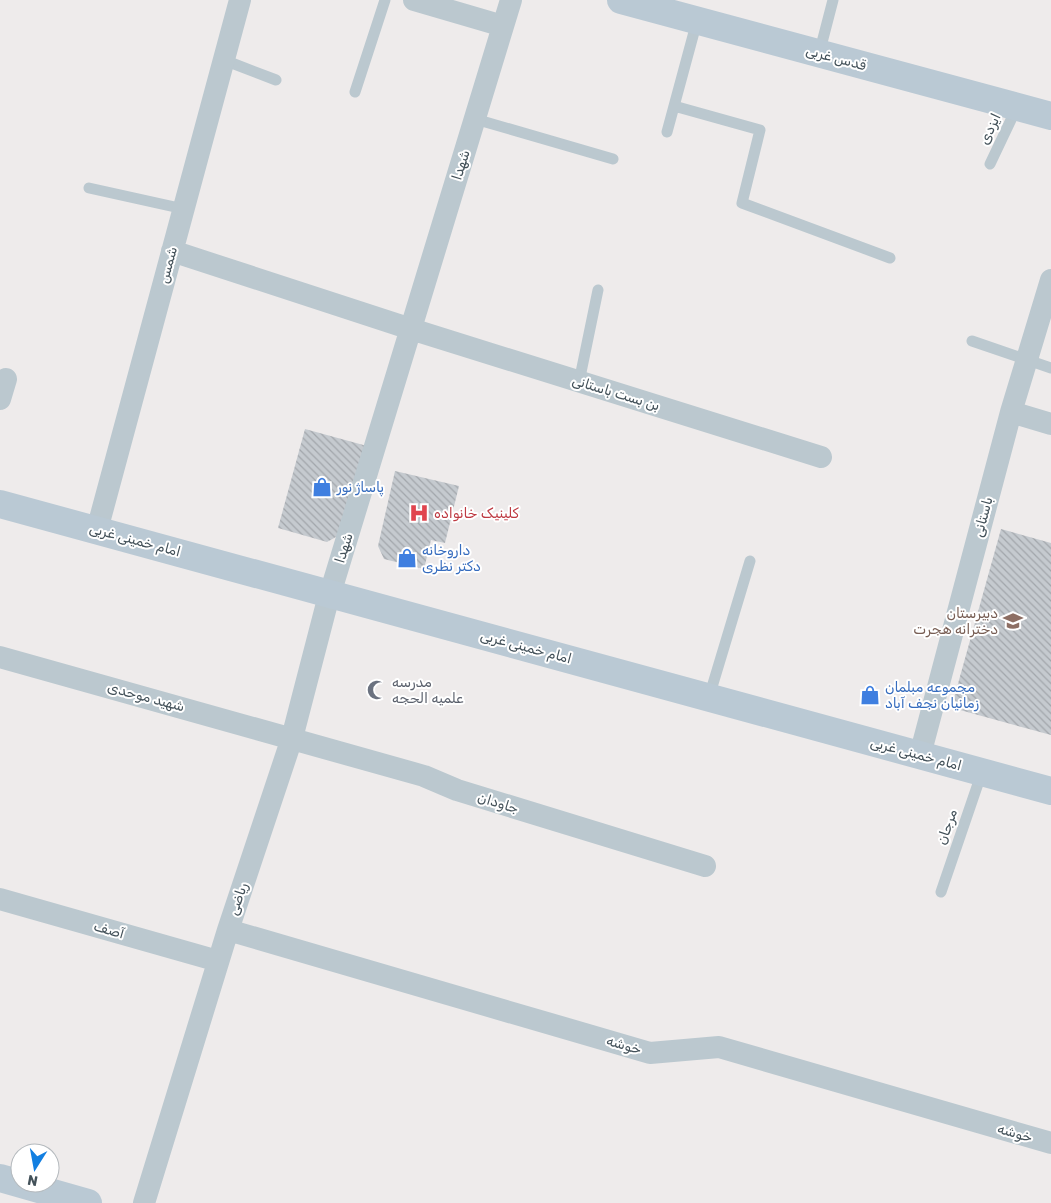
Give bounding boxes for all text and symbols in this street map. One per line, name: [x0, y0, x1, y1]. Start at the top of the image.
street label: قدس غربی: [804, 42, 868, 74]
street label: ایزدی: [975, 111, 1005, 147]
street label: شهدا: [448, 148, 474, 182]
street label: شمس: [155, 245, 181, 285]
street label: بن بست باستانی: [570, 372, 662, 414]
shop icon: پاساژ نور: [311, 476, 333, 498]
place label: پاساژ نور: [336, 479, 384, 497]
street label: باستانی: [969, 495, 997, 539]
hospital icon: کلینیک خانواده: [408, 502, 430, 524]
place label: کلینیک خانواده: [434, 505, 520, 522]
street label: امام خمینی غربی: [87, 520, 182, 561]
street label: شهدا: [331, 531, 357, 565]
place label: داروخانه دکتر نظری: [422, 542, 481, 575]
shop icon: داروخانه دکتر نظری: [396, 547, 418, 569]
place label: دبیرستان دخترانه هجرت: [913, 605, 998, 638]
school or university icon: دبیرستان دخترانه هجرت: [1002, 610, 1024, 632]
street label: امام خمینی غربی: [478, 627, 573, 668]
place label: مدرسه علمیه الحجه: [392, 674, 464, 707]
street label: شهید موحدی: [106, 679, 186, 715]
mosque icon: مدرسه علمیه الحجه: [366, 679, 388, 701]
place label: مجموعه مبلمان زمانیان نجف آباد: [885, 679, 979, 712]
shop icon: مجموعه مبلمان زمانیان نجف آباد: [859, 684, 881, 706]
street label: امام خمینی غربی: [868, 734, 963, 775]
street label: جاودان: [475, 789, 521, 817]
street label: مرجان: [933, 807, 961, 847]
street label: ریاضی: [224, 880, 252, 918]
street label: آصف: [92, 918, 126, 942]
street label: خوشه: [604, 1032, 644, 1058]
street label: خوشه: [995, 1120, 1035, 1146]
north arrow: [10, 1143, 60, 1193]
text: N: [26, 1171, 39, 1190]

